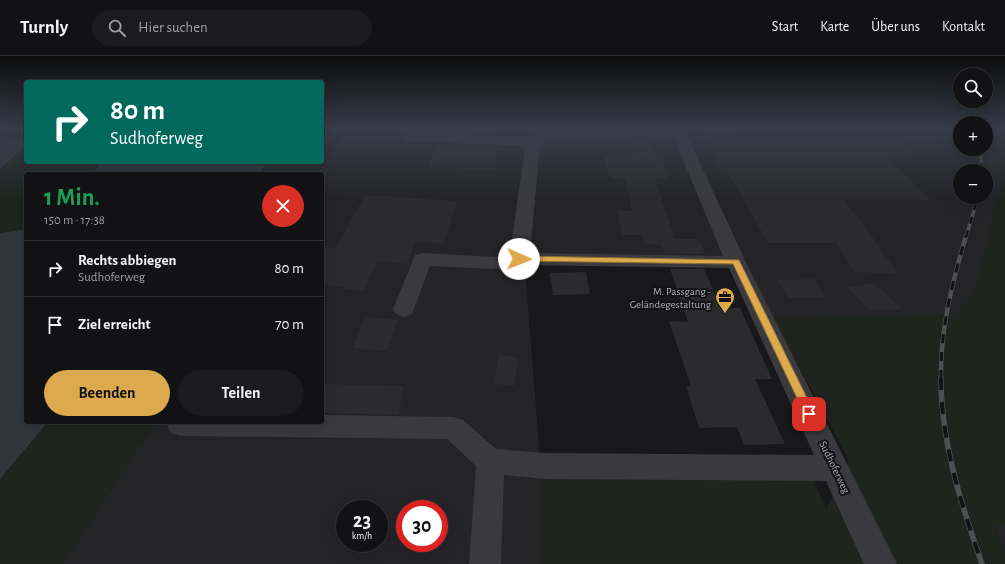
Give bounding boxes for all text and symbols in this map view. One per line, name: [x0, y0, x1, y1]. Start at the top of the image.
search box: [92, 10, 372, 46]
icon: search: [106, 17, 128, 39]
text: Turnly: [20, 18, 68, 37]
text: Hier suchen: [138, 20, 208, 35]
text: Start: [772, 20, 798, 34]
text: Karte: [820, 20, 849, 34]
text: Über uns: [871, 20, 920, 34]
text: Kontakt: [942, 20, 985, 34]
map controls: [953, 68, 993, 204]
button: search: [953, 68, 993, 108]
icon: right: [44, 96, 96, 148]
text: 80 m: [110, 97, 165, 125]
button: +: [953, 116, 993, 156]
text: Sudhoferweg: [110, 130, 203, 148]
button: −: [953, 164, 993, 204]
button: close: [262, 185, 304, 227]
text: 1 Min.: [44, 186, 100, 210]
text: 150 m · 17:38: [44, 214, 105, 227]
position arrow: [498, 238, 540, 280]
text: Rechts abbiegen: [78, 253, 176, 268]
icon: right: [44, 258, 66, 280]
text: 80 m: [274, 261, 304, 276]
text: Sudhoferweg: [78, 271, 145, 284]
place label: M. Passgang - Geländegestaltung: [630, 286, 712, 310]
office icon: M. Passgang - Geländegestaltung: [714, 286, 736, 314]
icon: arrive: [44, 314, 66, 336]
text: Ziel erreicht: [78, 317, 151, 332]
text: 70 m: [275, 317, 304, 332]
button: Beenden: [44, 370, 170, 416]
button: Teilen: [178, 370, 304, 416]
pin: [792, 397, 826, 431]
icon: arrive: [798, 403, 820, 425]
street label: Sudhoferweg: [817, 439, 852, 496]
speed limit sign: 30: [396, 500, 448, 552]
text: 23: [353, 511, 371, 531]
text: km/h: [352, 531, 372, 541]

